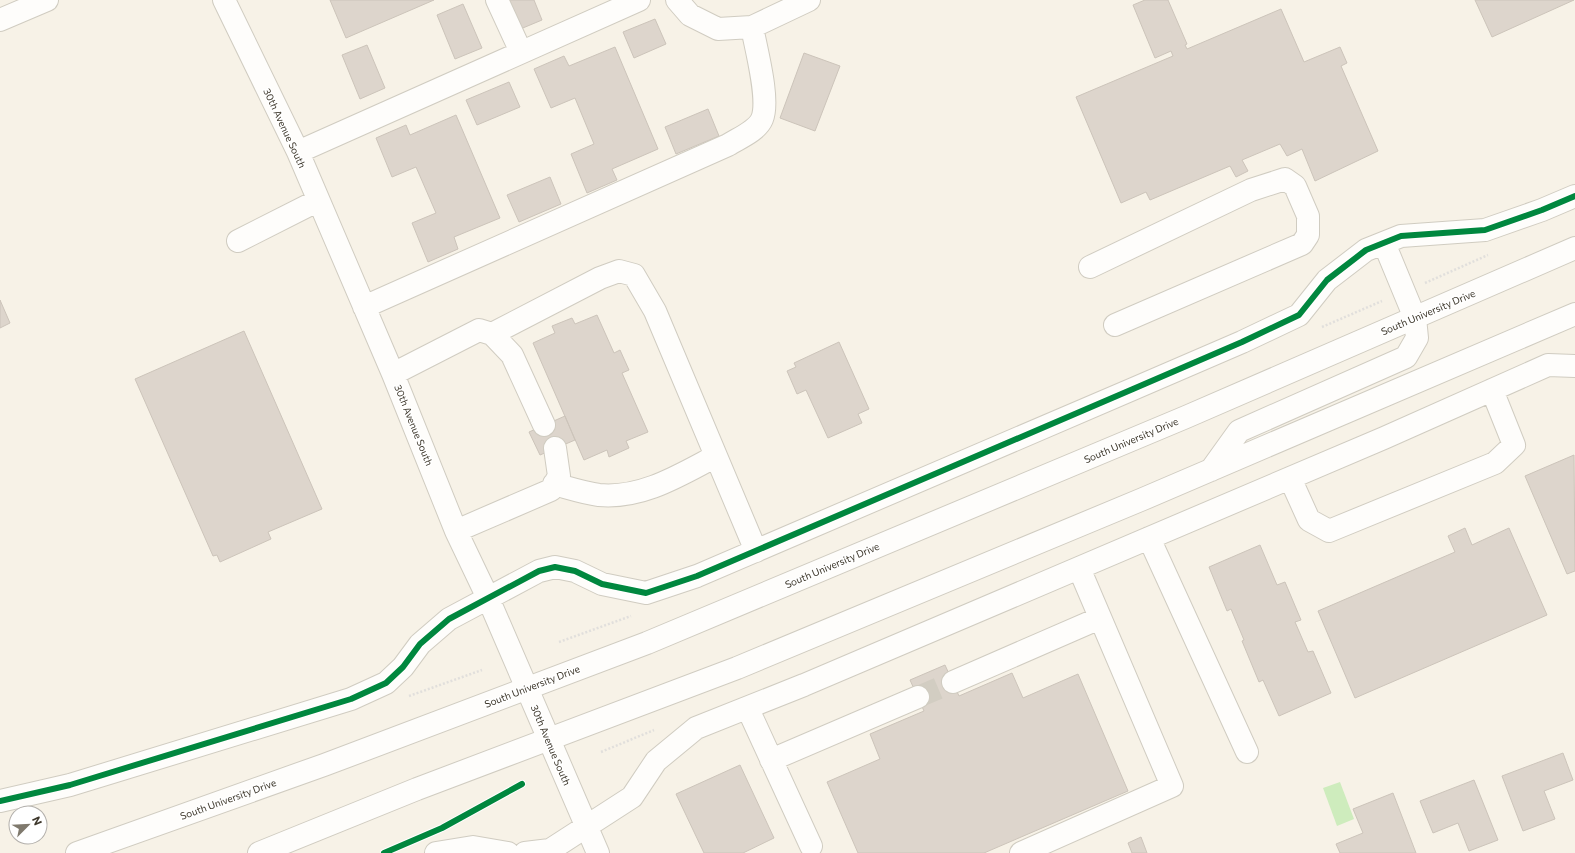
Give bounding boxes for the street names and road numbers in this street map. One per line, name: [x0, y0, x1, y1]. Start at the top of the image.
street label: 30th Avenue South: [261, 86, 309, 170]
street label: South University Drive: [1379, 287, 1477, 337]
street label: 30th Avenue South: [392, 383, 436, 467]
street label: South University Drive: [1082, 415, 1180, 465]
street label: South University Drive: [783, 540, 881, 590]
street label: South University Drive: [483, 662, 581, 710]
street label: 30th Avenue South: [529, 703, 573, 787]
street label: South University Drive: [178, 776, 278, 822]

